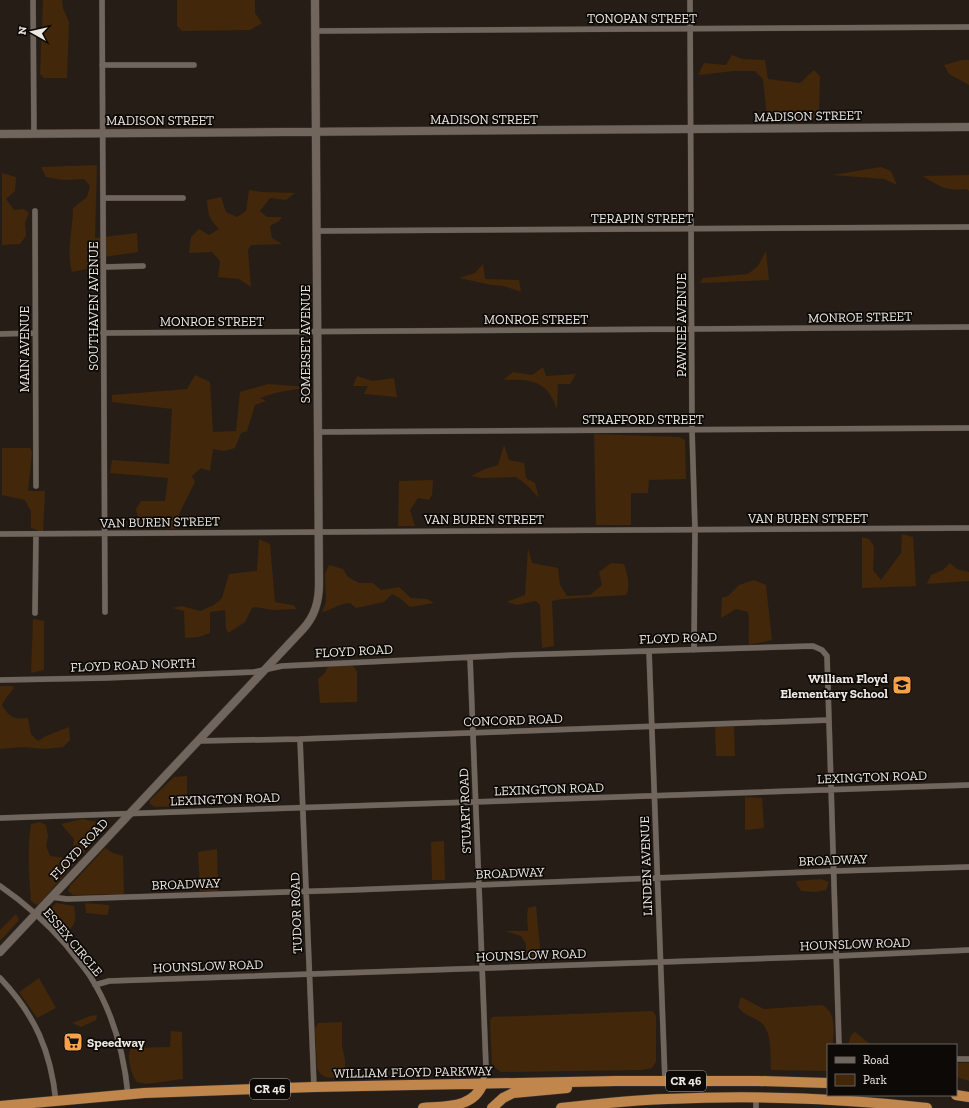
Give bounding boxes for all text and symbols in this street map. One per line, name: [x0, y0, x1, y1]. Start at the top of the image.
street label: TONOPAN STREET: [587, 11, 697, 26]
north arrow: [12, 12, 52, 52]
text: N: [16, 25, 30, 36]
street label: MADISON STREET: [754, 108, 862, 124]
street label: MADISON STREET: [430, 112, 538, 127]
street label: MADISON STREET: [106, 113, 214, 128]
street label: TERAPIN STREET: [591, 211, 693, 226]
street label: SOUTHAVEN AVENUE: [86, 241, 101, 371]
street label: PAWNEE AVENUE: [674, 273, 689, 377]
street label: SOMERSET AVENUE: [298, 284, 313, 403]
street label: MAIN AVENUE: [17, 305, 32, 392]
street label: MONROE STREET: [808, 309, 912, 325]
street label: MONROE STREET: [484, 312, 588, 327]
street label: MONROE STREET: [160, 314, 264, 329]
street label: STRAFFORD STREET: [582, 412, 704, 427]
street label: VAN BUREN STREET: [747, 511, 868, 526]
street label: VAN BUREN STREET: [423, 512, 544, 527]
street label: VAN BUREN STREET: [99, 513, 220, 531]
street label: FLOYD ROAD: [639, 629, 717, 647]
street label: FLOYD ROAD: [315, 641, 393, 661]
street label: FLOYD ROAD NORTH: [70, 655, 196, 675]
place label: William Floyd Elementary School: [780, 671, 889, 701]
school or university icon: William Floyd Elementary School: [891, 674, 913, 696]
street label: CONCORD ROAD: [463, 711, 563, 729]
street label: STUART ROAD: [456, 768, 474, 854]
street label: LEXINGTON ROAD: [817, 768, 927, 786]
street label: LEXINGTON ROAD: [494, 780, 604, 798]
street label: LEXINGTON ROAD: [170, 790, 280, 808]
street label: FLOYD ROAD: [47, 815, 111, 883]
street label: LINDEN AVENUE: [637, 815, 655, 916]
street label: BROADWAY: [798, 851, 868, 869]
street label: BROADWAY: [475, 864, 545, 882]
street label: TUDOR ROAD: [287, 872, 305, 954]
street label: BROADWAY: [151, 875, 221, 893]
street label: ESSEX CIRCLE: [40, 905, 106, 979]
street label: HOUNSLOW ROAD: [800, 935, 910, 953]
street label: HOUNSLOW ROAD: [476, 946, 586, 964]
street label: HOUNSLOW ROAD: [153, 957, 263, 975]
supermarket icon: Speedway: [62, 1031, 84, 1053]
place label: Speedway: [87, 1035, 145, 1050]
legend: [827, 1044, 957, 1096]
text: Road: [863, 1053, 889, 1067]
street label: WILLIAM FLOYD PARKWAY: [333, 1063, 493, 1081]
road number: CR 46: [666, 1071, 706, 1091]
text: Park: [863, 1073, 888, 1087]
road number: CR 46: [250, 1079, 290, 1099]

